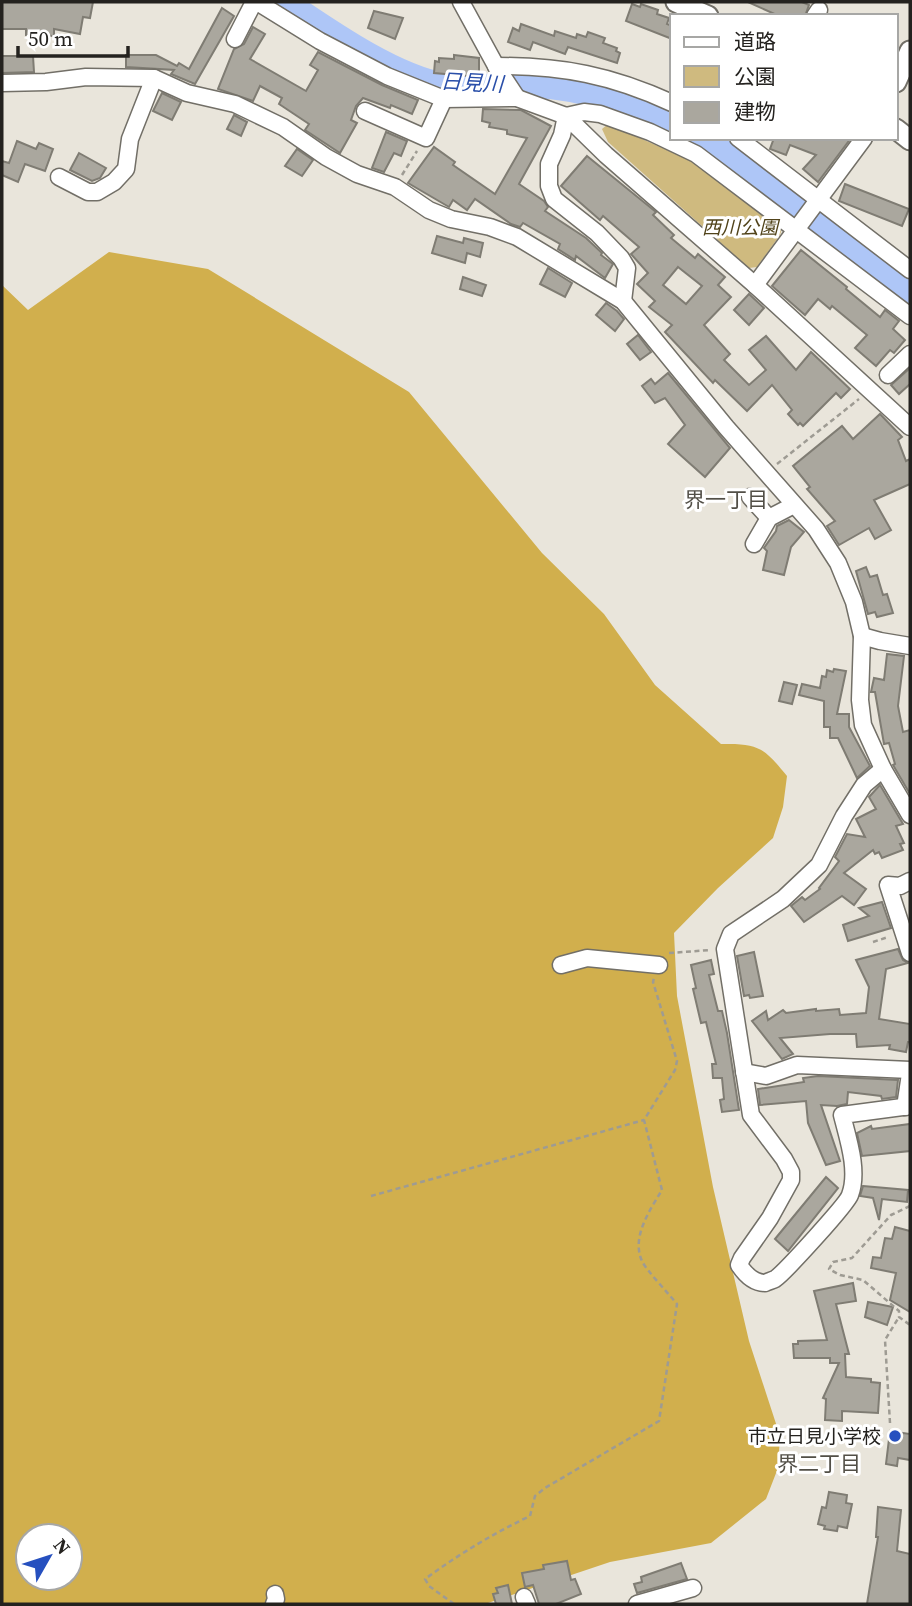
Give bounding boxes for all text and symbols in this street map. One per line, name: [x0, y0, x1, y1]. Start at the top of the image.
scale bar: [18, 14, 128, 58]
legend: [670, 14, 898, 140]
text: 50 m: [28, 24, 73, 53]
text: 道路: [734, 27, 776, 56]
text: 公園: [734, 62, 776, 91]
water label: 日見川: [440, 66, 506, 99]
text: 建物: [734, 97, 776, 126]
park label: 西川公園: [702, 214, 781, 240]
district label: 界一丁目: [684, 485, 768, 514]
place label: 市立日見小学校: [748, 1423, 881, 1449]
marker: 市立日見小学校: [887, 1428, 903, 1444]
district label: 界二丁目: [777, 1449, 861, 1478]
north arrow: [14, 1522, 84, 1592]
text: N: [48, 1533, 77, 1560]

